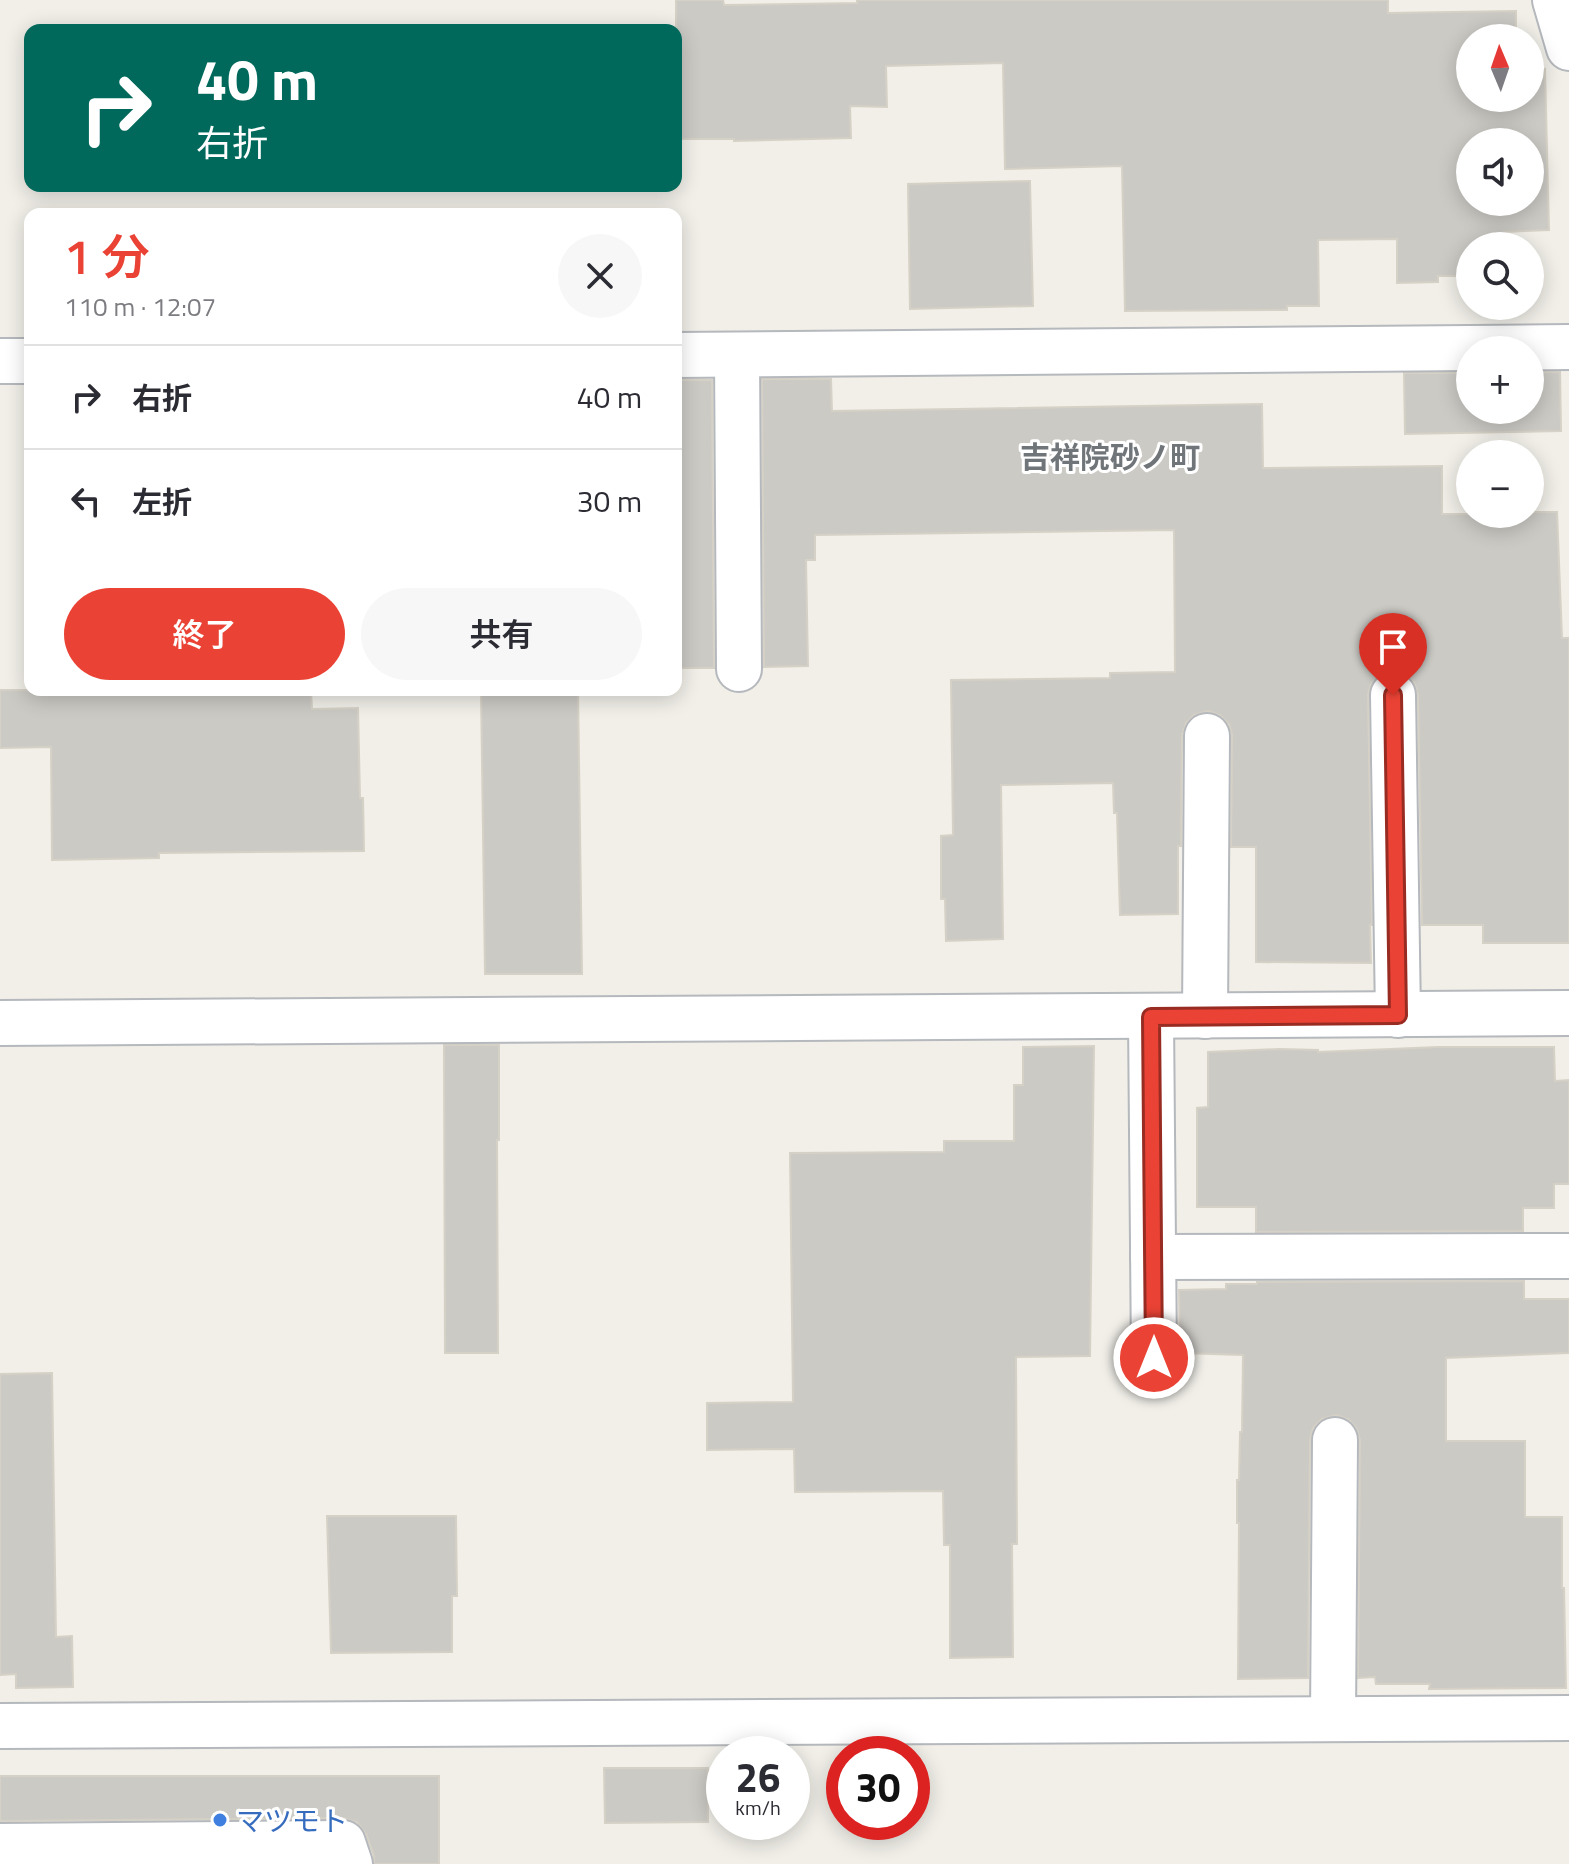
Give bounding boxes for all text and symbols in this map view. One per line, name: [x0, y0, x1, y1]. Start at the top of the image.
north arrow: [1456, 24, 1544, 112]
map controls: [1456, 24, 1544, 528]
text: 40 m: [196, 37, 318, 122]
icon: right: [64, 56, 168, 160]
text: 右折: [196, 115, 268, 170]
button: sound: [1456, 128, 1544, 216]
text: 1 分: [64, 220, 149, 293]
button: search: [1456, 232, 1544, 320]
button: close: [558, 234, 642, 318]
text: 110 m · 12:07: [64, 287, 216, 326]
button: +: [1456, 336, 1544, 424]
text: 40 m: [577, 374, 642, 420]
icon: right: [64, 375, 108, 419]
text: 右折: [132, 375, 192, 421]
district label: 吉祥院砂ノ町: [1020, 434, 1200, 480]
button: −: [1456, 440, 1544, 528]
text: 30 m: [577, 478, 642, 524]
icon: left: [64, 479, 108, 523]
text: 左折: [132, 479, 192, 525]
button: 終了: [64, 588, 345, 680]
button: 共有: [361, 588, 642, 680]
pin: [1359, 613, 1427, 695]
icon: arrive: [1371, 625, 1415, 669]
position arrow: [1112, 1316, 1196, 1400]
speed limit sign: 30: [826, 1736, 930, 1840]
text: 26: [736, 1747, 780, 1808]
text: km/h: [735, 1792, 781, 1823]
place label: マツモト: [236, 1799, 348, 1842]
marker: マツモト: [211, 1811, 229, 1829]

